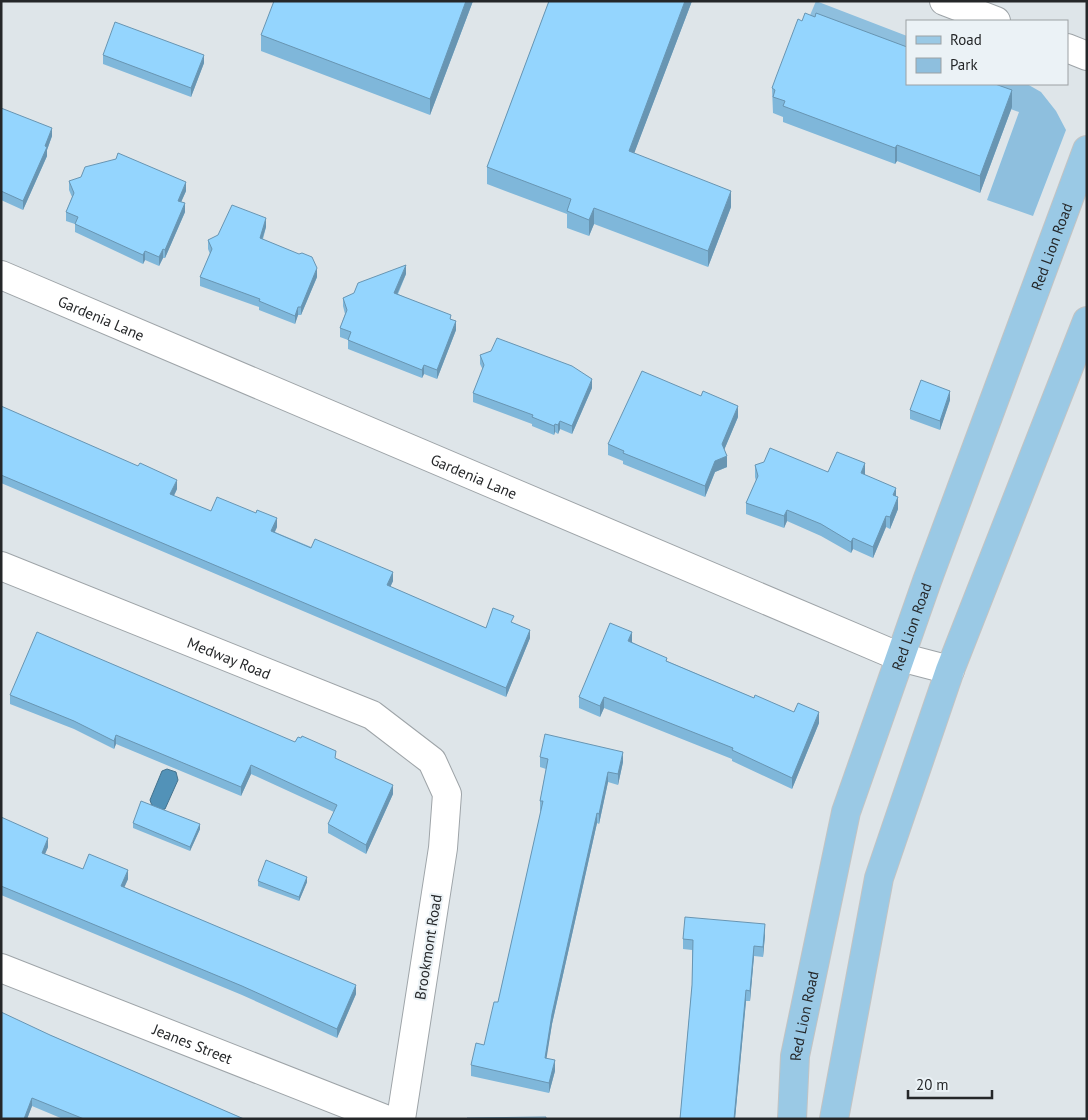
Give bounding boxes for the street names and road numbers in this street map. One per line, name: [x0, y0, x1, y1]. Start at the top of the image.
street label: Red Lion Road: [1026, 200, 1076, 293]
street label: Gardenia Lane: [55, 291, 147, 344]
street label: Gardenia Lane: [428, 449, 520, 503]
street label: Red Lion Road: [887, 580, 935, 673]
street label: Medway Road: [185, 632, 274, 683]
street label: Brookmont Road: [410, 893, 446, 1001]
street label: Red Lion Road: [785, 969, 822, 1061]
street label: Jeanes Street: [149, 1019, 235, 1068]

